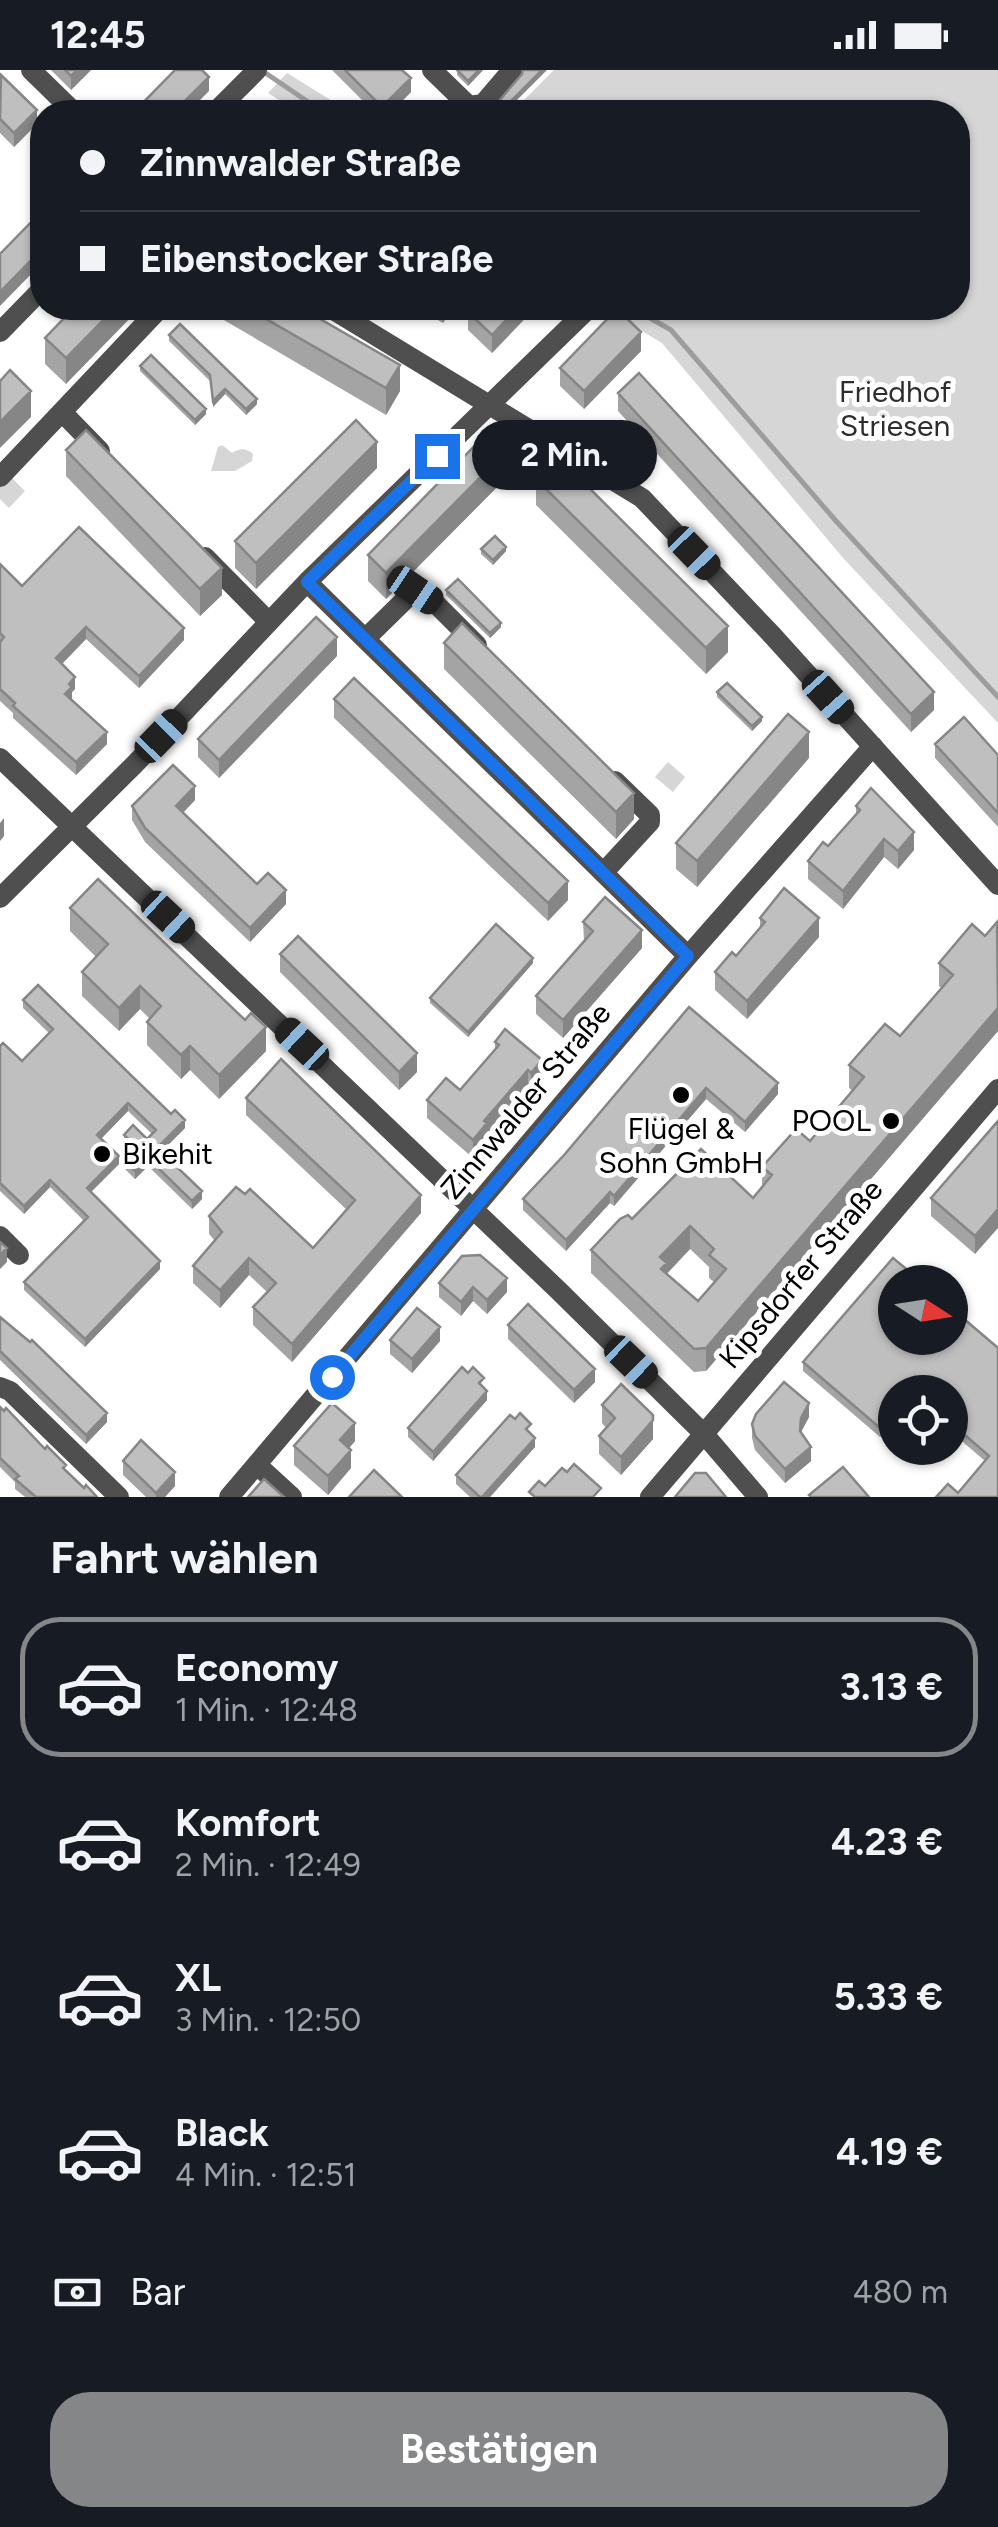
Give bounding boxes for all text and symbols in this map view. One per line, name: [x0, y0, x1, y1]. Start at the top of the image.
text: 12:45: [50, 12, 146, 58]
text: Zinnwalder Straße: [140, 140, 461, 186]
text: Eibenstocker Straße: [140, 236, 493, 282]
park label: Friedhof Striesen: [839, 373, 951, 444]
callout: 2 Min.: [472, 421, 657, 491]
route end: [415, 434, 460, 479]
text: 2 Min.: [520, 436, 609, 474]
car: [662, 521, 726, 585]
car: [382, 561, 448, 619]
car: [797, 665, 859, 729]
car: [129, 704, 193, 768]
car: [136, 886, 200, 948]
street label: Zinnwalder Straße: [433, 995, 618, 1206]
car: [270, 1013, 334, 1075]
marker: Flügel & Sohn GmbH: [670, 1084, 692, 1106]
place label: POOL: [791, 1102, 871, 1139]
place label: Flügel & Sohn GmbH: [598, 1110, 764, 1181]
marker: POOL: [880, 1110, 902, 1132]
place label: Bikehit: [122, 1135, 213, 1172]
marker: Bikehit: [91, 1143, 113, 1165]
street label: Kipsdorfer Straße: [711, 1172, 890, 1376]
north arrow: [878, 1265, 968, 1355]
map controls: [878, 1265, 968, 1465]
car: [599, 1330, 663, 1394]
route start: [310, 1355, 355, 1400]
button: locate: [878, 1375, 968, 1465]
text: Fahrt wählen: [50, 1530, 319, 1584]
icon: car: [55, 1642, 145, 1732]
text: Economy: [175, 1645, 338, 1691]
text: 3.13 €: [840, 1664, 943, 1710]
text: 1 Min. · 12:48: [175, 1691, 358, 1729]
icon: car: [55, 1797, 145, 1887]
text: Komfort: [175, 1800, 321, 1846]
text: 4.23 €: [831, 1819, 943, 1865]
text: 2 Min. · 12:49: [175, 1846, 361, 1884]
icon: car: [55, 1952, 145, 2042]
text: XL: [175, 1955, 221, 2001]
text: 5.33 €: [834, 1974, 943, 2020]
text: 3 Min. · 12:50: [175, 2001, 361, 2039]
icon: car: [55, 2107, 145, 2197]
text: Black: [175, 2110, 269, 2156]
text: 4.19 €: [836, 2129, 943, 2175]
text: 4 Min. · 12:51: [175, 2156, 357, 2194]
icon: cash: [50, 2265, 105, 2320]
text: Bar: [130, 2269, 185, 2315]
text: 480 m: [853, 2273, 948, 2311]
button: Bestätigen: [50, 2392, 948, 2507]

